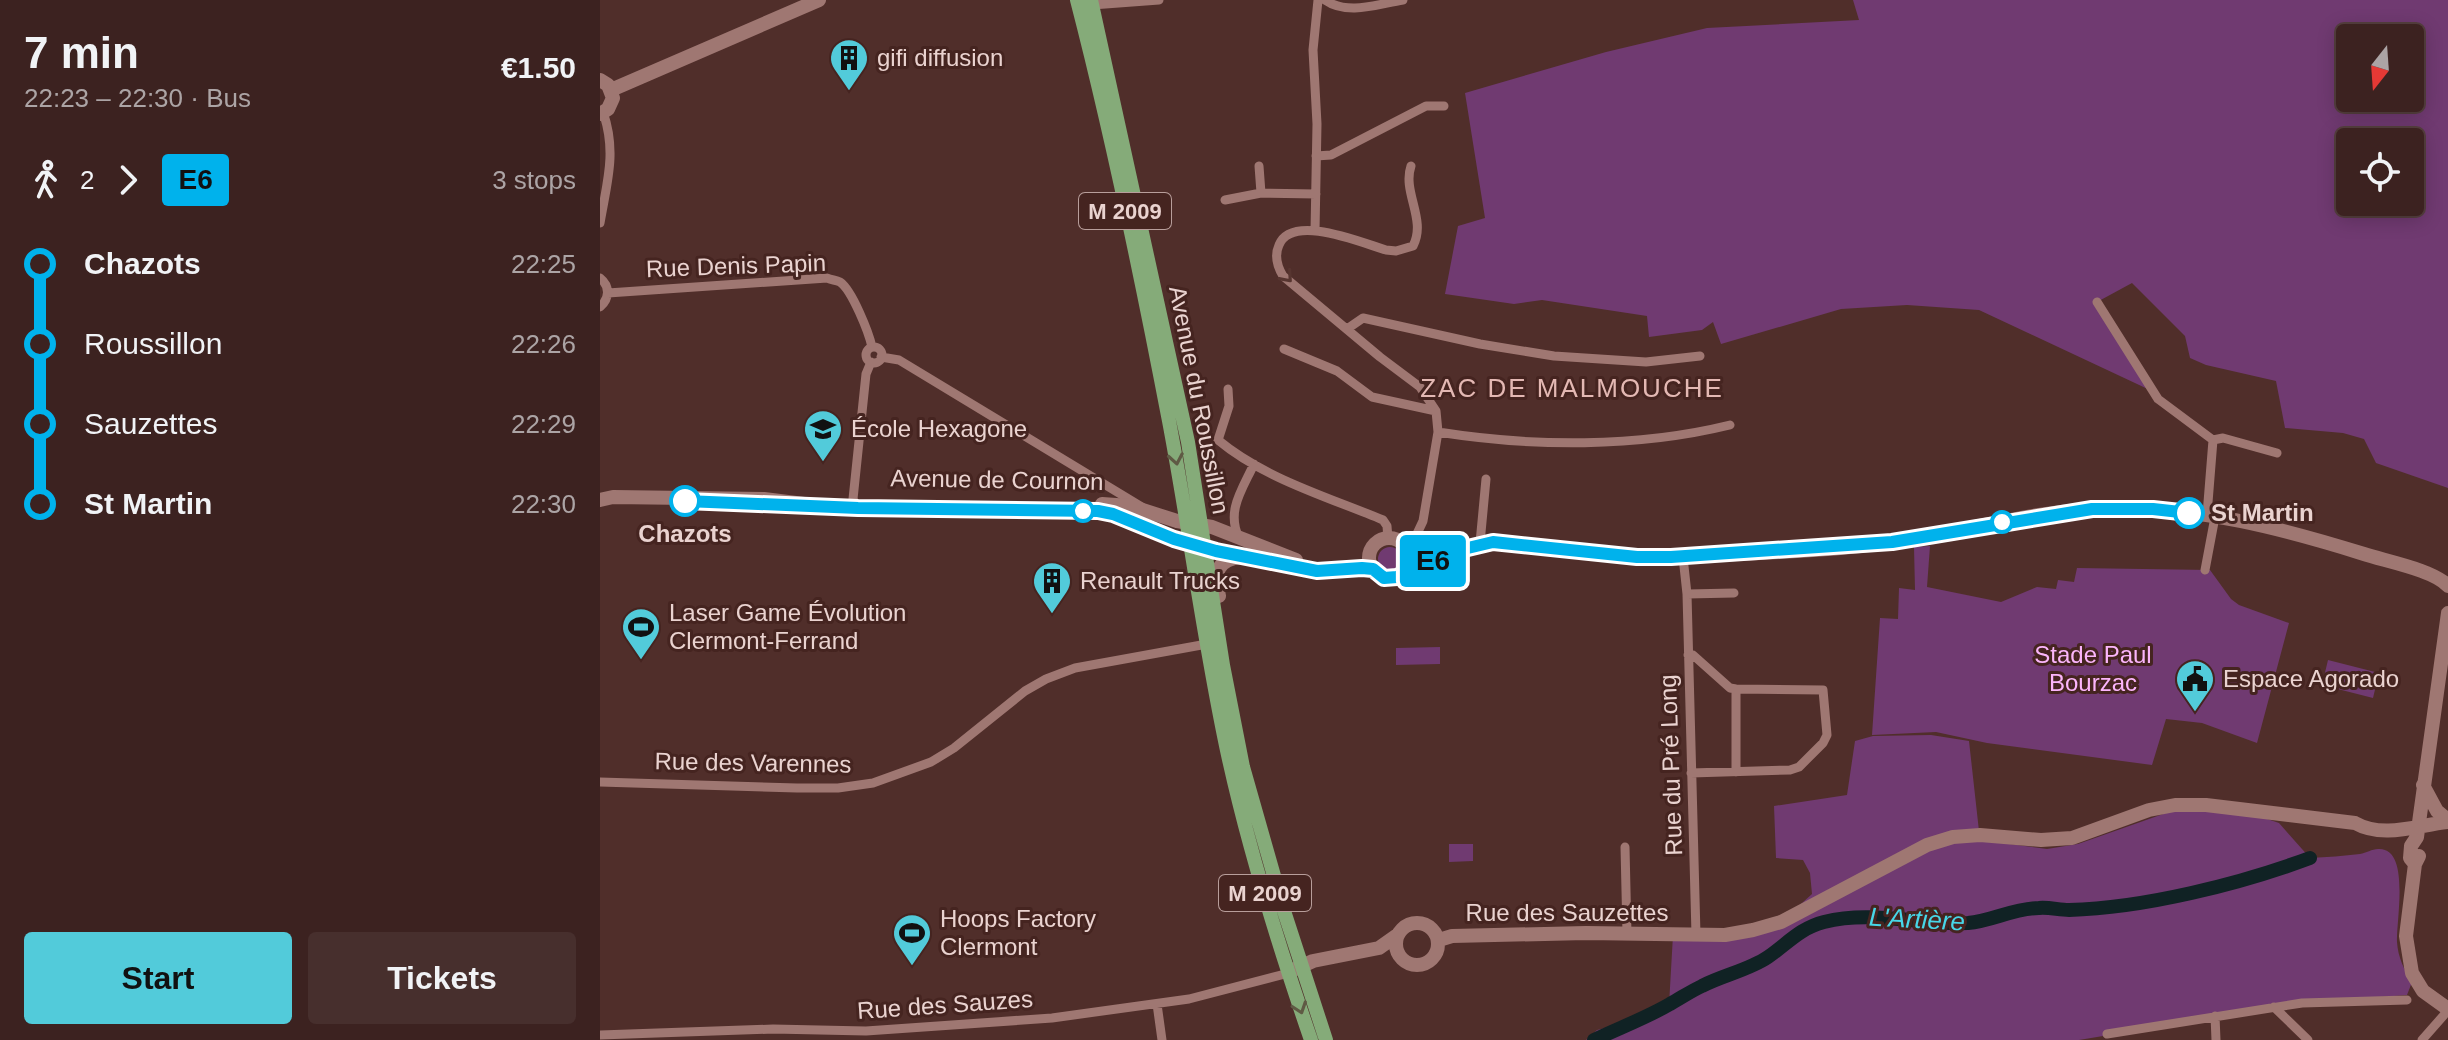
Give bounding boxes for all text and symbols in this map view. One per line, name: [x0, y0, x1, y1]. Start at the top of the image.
north arrow: [2336, 24, 2424, 112]
map controls: [2336, 24, 2424, 216]
text: 7 min: [24, 28, 139, 77]
building icon: gifi diffusion: [828, 37, 870, 92]
place label: gifi diffusion: [877, 44, 1003, 71]
text: €1.50: [501, 51, 576, 84]
text: 22:23 – 22:30 · Bus: [24, 83, 251, 113]
button: locate: [2336, 128, 2424, 216]
icon: walk: [24, 158, 68, 202]
icon: forward: [106, 158, 150, 202]
text: E6: [178, 164, 213, 195]
text: 2: [80, 165, 94, 195]
text: 3 stops: [492, 165, 576, 195]
road number: M 2009: [1079, 193, 1171, 229]
text: Chazots: [84, 247, 201, 280]
text: 22:25: [511, 249, 576, 279]
street label: Rue Denis Papin: [646, 249, 826, 282]
one-way arrow: [1277, 267, 1292, 282]
street label: Avenue du Roussillon: [1164, 284, 1235, 516]
text: Roussillon: [84, 327, 222, 360]
text: 22:26: [511, 329, 576, 359]
district label: ZAC DE MALMOUCHE: [1420, 373, 1724, 403]
text: Sauzettes: [84, 407, 217, 440]
school or university icon: École Hexagone: [802, 408, 844, 463]
text: 22:29: [511, 409, 576, 439]
place label: École Hexagone: [851, 415, 1027, 442]
one-way arrow: [1166, 453, 1183, 466]
street label: Avenue de Cournon: [890, 464, 1104, 495]
marker: Chazots: [670, 486, 700, 516]
text: St Martin: [84, 487, 212, 520]
text: 22:30: [511, 489, 576, 519]
marker: St Martin: [2174, 498, 2204, 528]
place label: St Martin: [2211, 499, 2314, 526]
unlabelled marker: [1072, 500, 1094, 522]
unlabelled marker: [1991, 511, 2013, 533]
place label: Chazots: [638, 520, 732, 547]
line badge: E6: [1397, 535, 1469, 587]
text: E6: [1416, 545, 1450, 576]
building icon: Renault Trucks: [1031, 560, 1073, 615]
place label: Renault Trucks: [1080, 567, 1240, 594]
place label: Laser Game Évolution Clermont-Ferrand: [669, 599, 906, 654]
sports icon: Laser Game Évolution Clermont-Ferrand: [620, 606, 662, 661]
park label: Stade Paul Bourzac: [2034, 641, 2152, 696]
public building icon: Espace Agorado: [2174, 658, 2216, 713]
place label: Espace Agorado: [2223, 665, 2399, 692]
street label: Rue du Pré Long: [1654, 674, 1687, 856]
street label: Rue des Varennes: [654, 747, 852, 778]
road number: M 2009: [1219, 875, 1311, 911]
street label: Rue des Sauzettes: [1466, 899, 1668, 926]
water label: L'Artière: [1868, 902, 1966, 936]
place label: Hoops Factory Clermont: [940, 905, 1096, 960]
sports icon: Hoops Factory Clermont: [891, 912, 933, 967]
button: Start: [24, 932, 292, 1024]
button: Tickets: [308, 932, 576, 1024]
street label: Rue des Sauzes: [856, 985, 1034, 1024]
one-way arrow: [1290, 1000, 1306, 1014]

